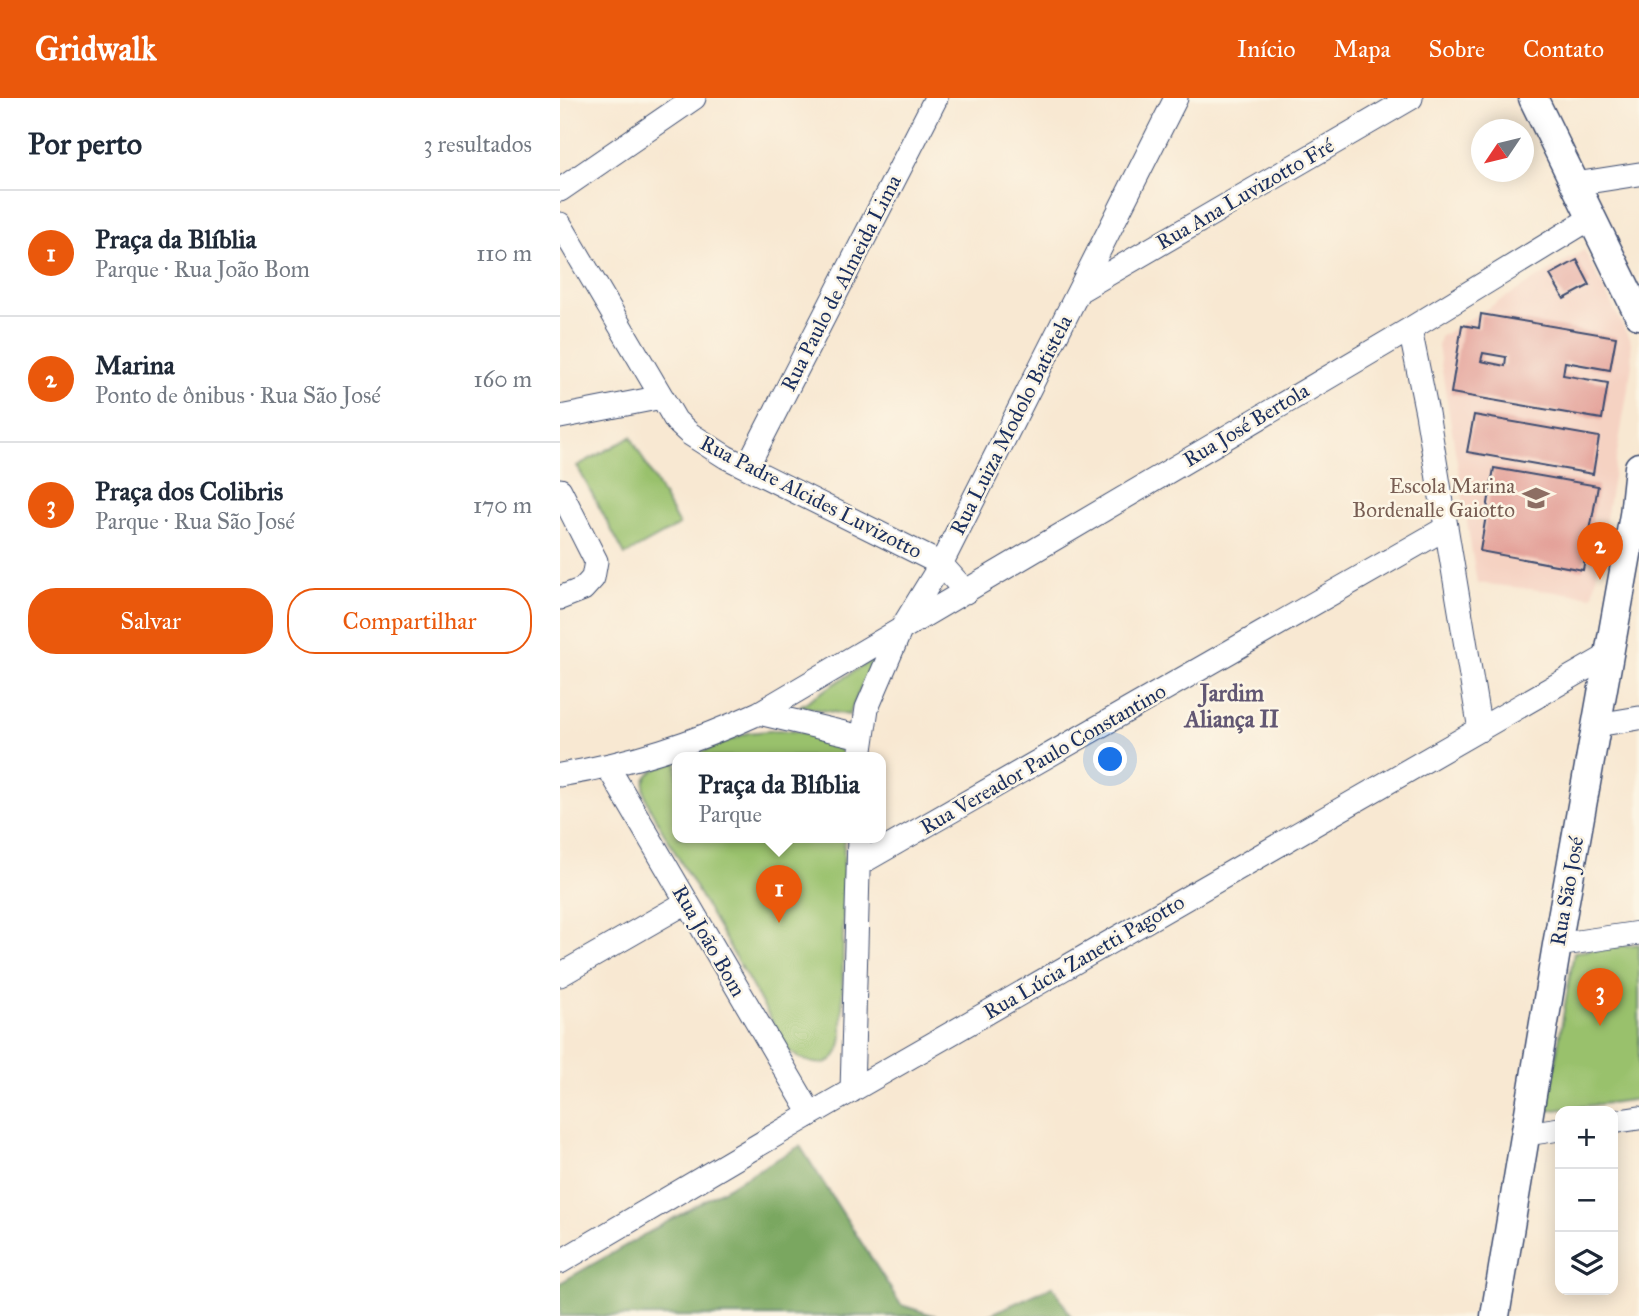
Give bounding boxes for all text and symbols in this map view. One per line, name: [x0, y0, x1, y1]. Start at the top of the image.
text: Gridwalk: [35, 29, 157, 69]
text: Início: [1237, 34, 1296, 64]
text: Mapa: [1334, 34, 1391, 64]
text: Sobre: [1429, 34, 1485, 64]
text: Contato: [1523, 34, 1604, 64]
north arrow: [1471, 119, 1534, 182]
text: Por perto: [28, 126, 142, 162]
text: 3 resultados: [423, 130, 532, 158]
street label: Rua Ana Luvizotto Fré: [1151, 132, 1339, 255]
street label: Rua Paulo de Almeida Lima: [775, 170, 907, 395]
text: Praça da Blíblia: [95, 223, 257, 255]
text: 1: [46, 239, 56, 267]
text: 110 m: [476, 239, 532, 267]
text: Parque · Rua João Bom: [95, 255, 310, 283]
street label: Rua Luiza Modolo Batistela: [944, 311, 1078, 539]
text: Marina: [95, 349, 175, 381]
text: 2: [45, 365, 57, 393]
text: 160 m: [474, 365, 532, 393]
street label: Rua José Bertola: [1178, 377, 1314, 473]
text: Ponto de ônibus · Rua São José: [95, 381, 381, 409]
street label: Rua Padre Alcides Luvizotto: [696, 430, 927, 564]
place label: Escola Marina Bordenalle Gaiotto: [1352, 473, 1515, 523]
text: Praça dos Colibris: [95, 475, 283, 507]
school or university icon: Escola Marina Bordenalle Gaiotto: [1521, 483, 1551, 513]
text: 3: [46, 491, 56, 519]
text: 170 m: [473, 491, 532, 519]
text: Parque · Rua São José: [95, 507, 295, 535]
pin: 2: [1577, 522, 1623, 580]
button: Salvar: [28, 588, 273, 654]
button: Compartilhar: [287, 588, 532, 654]
street label: Rua Vereador Paulo Constantino: [915, 678, 1171, 840]
district label: Jardim Aliança II: [1183, 679, 1279, 734]
your location: [1093, 742, 1127, 776]
popup: [672, 752, 886, 843]
text: Praça da Blíblia: [698, 768, 860, 800]
text: Parque: [698, 800, 762, 828]
street label: Rua São José: [1545, 834, 1589, 948]
pin: 1: [756, 865, 802, 923]
street label: Rua João Bom: [667, 881, 752, 1002]
street label: Rua Lúcia Zanetti Pagotto: [979, 889, 1189, 1025]
pin: 3: [1577, 968, 1623, 1026]
map controls: [1555, 1106, 1618, 1295]
button: +: [1555, 1106, 1618, 1169]
button: −: [1555, 1169, 1618, 1232]
button: layers: [1555, 1232, 1618, 1295]

